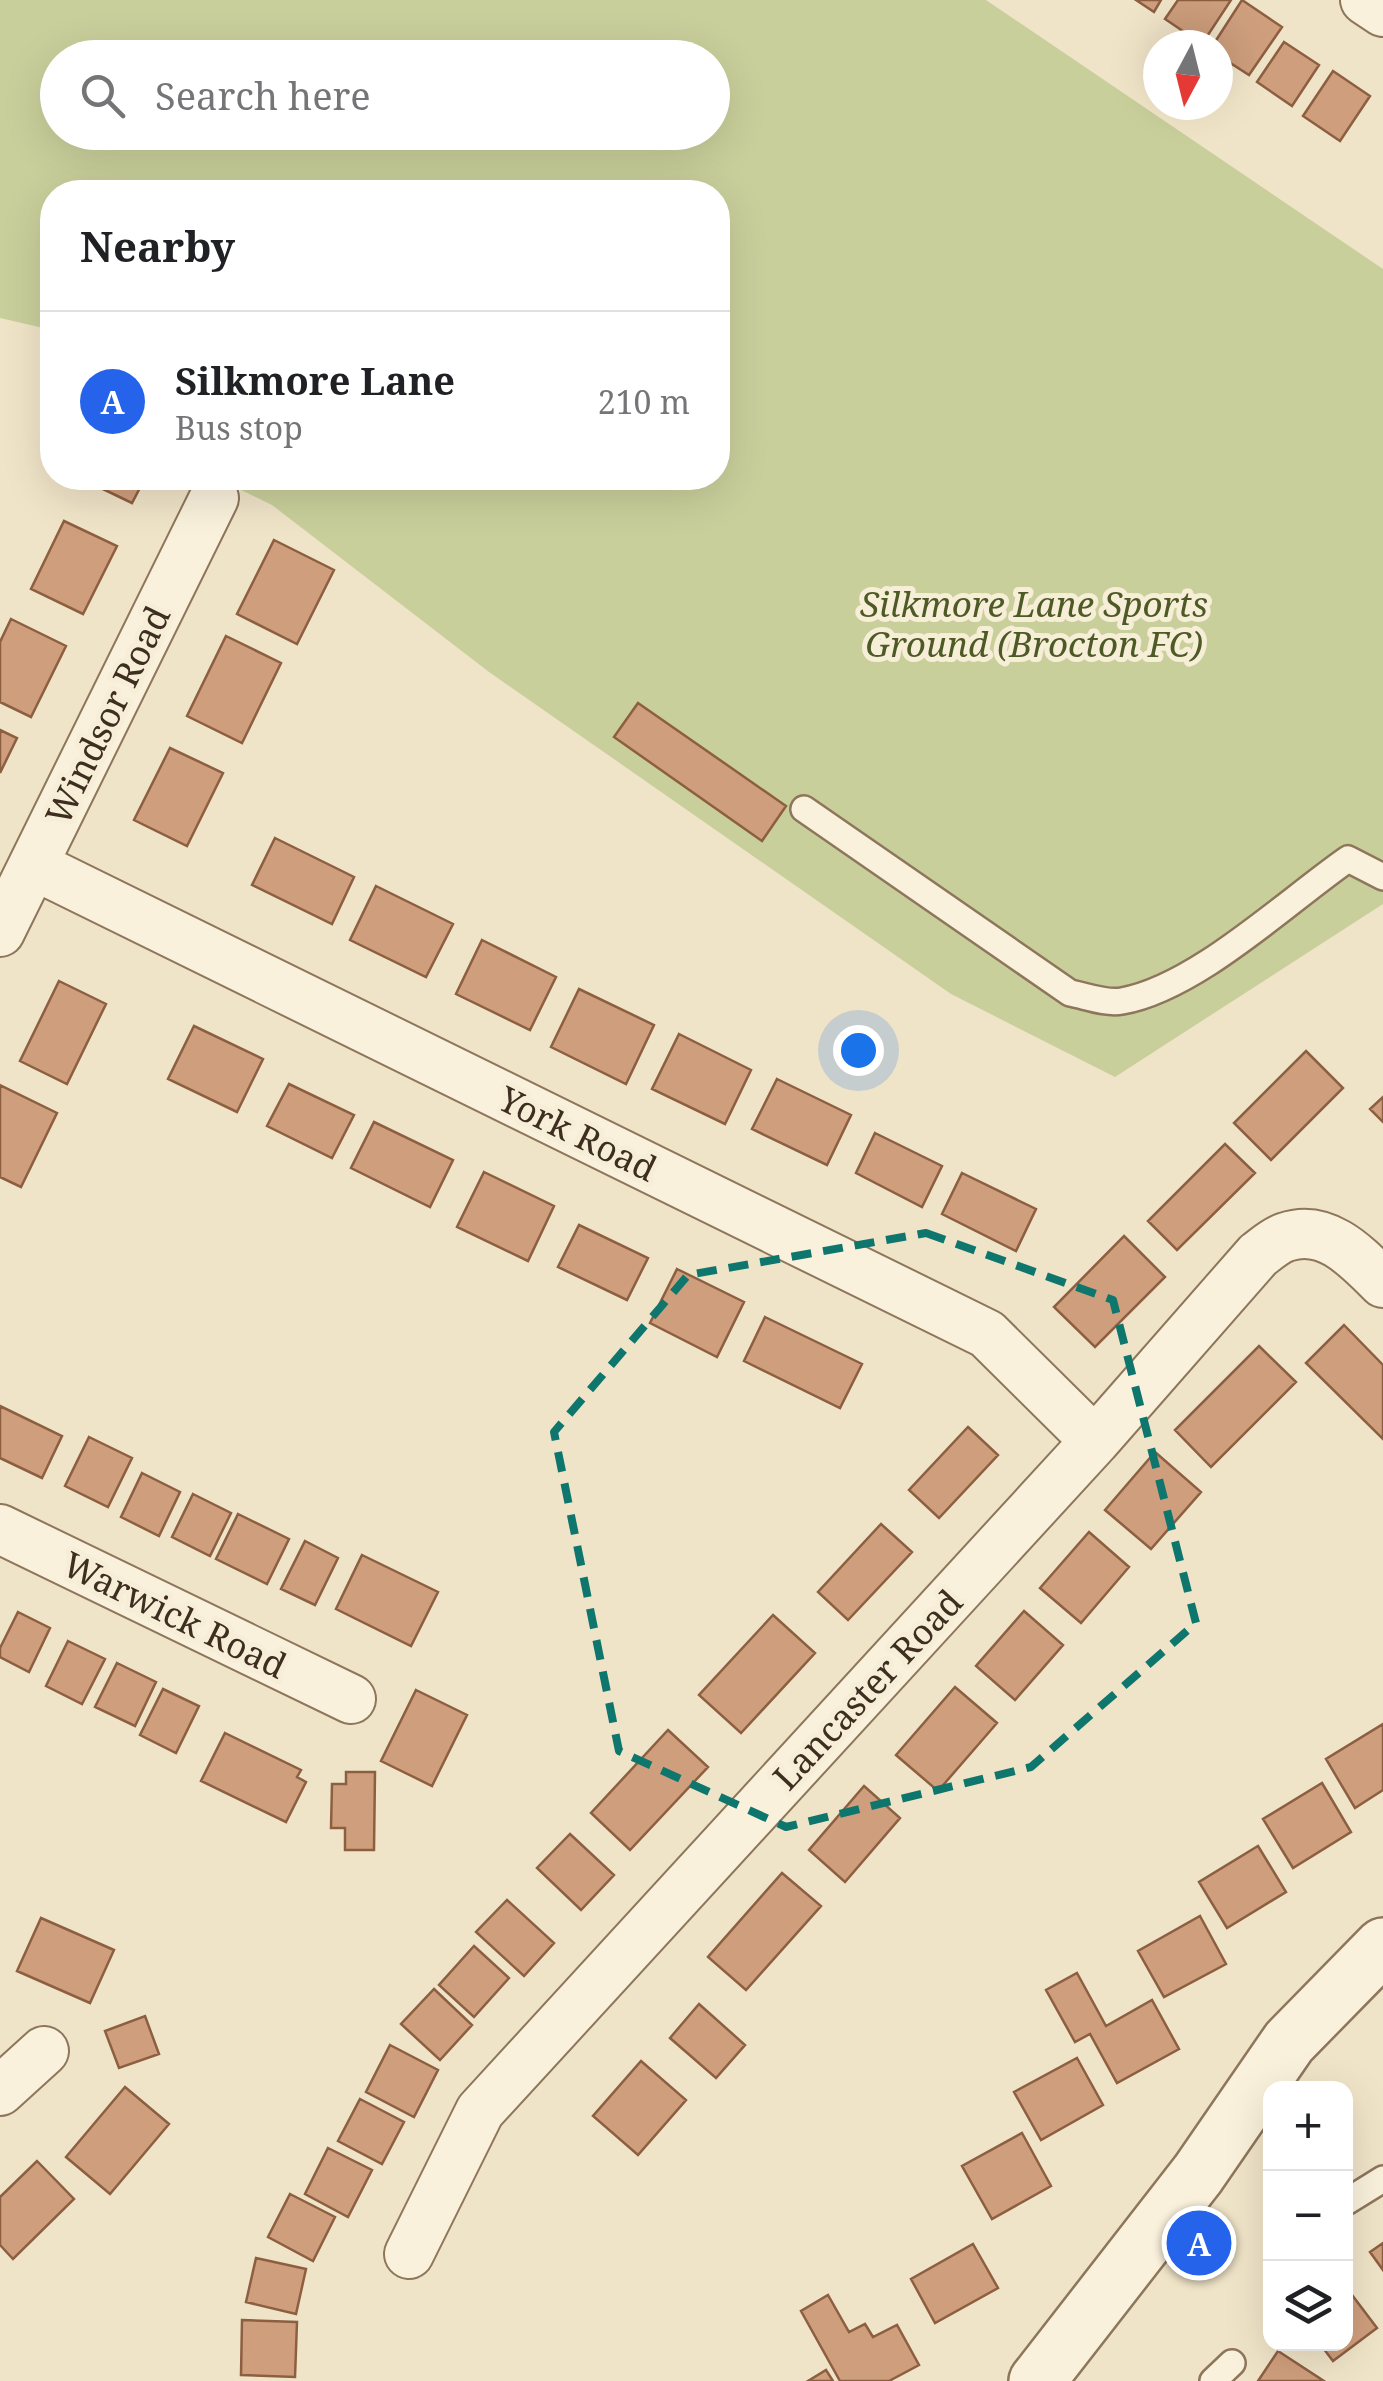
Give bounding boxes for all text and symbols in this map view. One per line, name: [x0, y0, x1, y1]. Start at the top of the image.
north arrow: [1143, 30, 1233, 120]
search box: [40, 40, 730, 150]
icon: search: [75, 68, 130, 123]
text: Search here: [155, 69, 371, 121]
text: Nearby: [80, 217, 235, 274]
text: Silkmore Lane: [175, 354, 455, 406]
text: A: [100, 380, 125, 423]
text: 210 m: [598, 380, 690, 423]
text: Bus stop: [175, 406, 303, 449]
park label: Silkmore Lane Sports Ground (Brocton FC): [860, 580, 1208, 667]
street label: Windsor Road: [34, 598, 180, 832]
your location: [833, 1025, 884, 1076]
street label: York Road: [490, 1074, 665, 1191]
street label: Warwick Road: [56, 1540, 294, 1688]
street label: Lancaster Road: [762, 1579, 972, 1799]
map controls: [1263, 2081, 1353, 2351]
button: +: [1263, 2081, 1353, 2171]
button: −: [1263, 2171, 1353, 2261]
pin: A: [1166, 2206, 1232, 2280]
button: layers: [1263, 2261, 1353, 2351]

